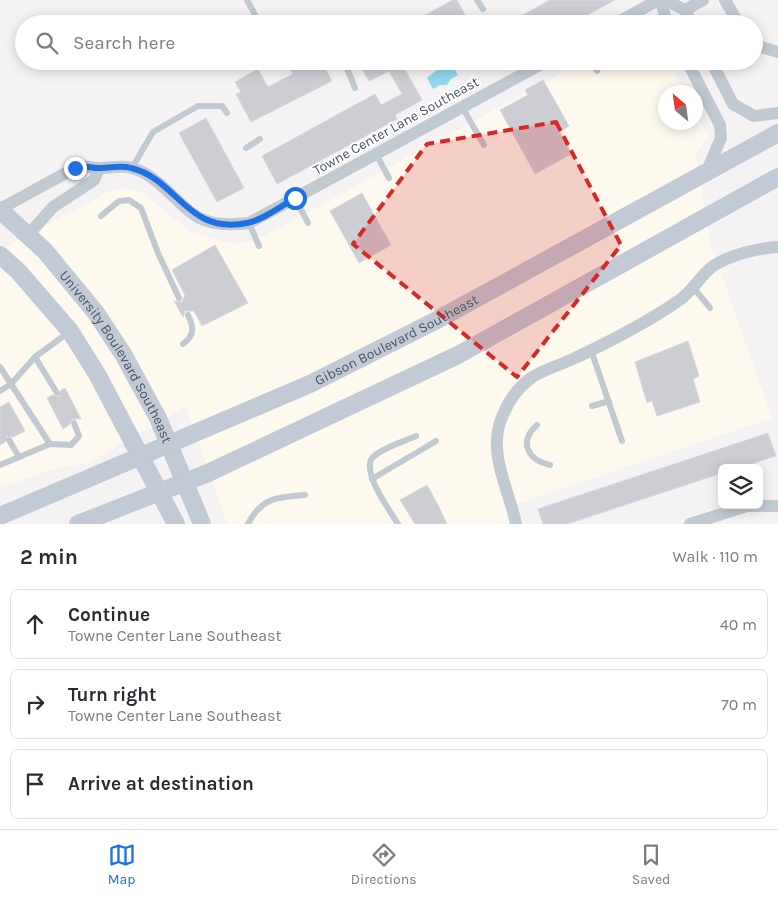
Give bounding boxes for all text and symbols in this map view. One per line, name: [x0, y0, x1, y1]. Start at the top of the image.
search box: [15, 15, 763, 70]
icon: search: [33, 29, 61, 57]
text: Search here: [73, 32, 175, 54]
street label: Towne Center Lane Southeast: [310, 73, 482, 179]
north arrow: [658, 85, 703, 130]
route end: [64, 157, 87, 180]
route start: [284, 187, 307, 210]
street label: University Boulevard Southeast: [56, 267, 176, 446]
street label: Gibson Boulevard Southeast: [312, 291, 481, 389]
map controls: [718, 464, 763, 509]
button: layers: [718, 464, 763, 509]
text: 2 min: [20, 545, 78, 569]
text: Walk · 110 m: [673, 547, 758, 566]
text: Continue: [68, 604, 150, 626]
icon: ahead: [21, 610, 49, 638]
text: 40 m: [720, 615, 757, 634]
text: Towne Center Lane Southeast: [68, 626, 281, 645]
text: Turn right: [68, 684, 157, 706]
icon: right: [21, 690, 49, 718]
text: 70 m: [721, 695, 757, 714]
text: Towne Center Lane Southeast: [68, 706, 281, 725]
icon: arrive: [21, 770, 49, 798]
text: Arrive at destination: [68, 773, 254, 795]
tab: Map: [108, 841, 136, 888]
tab: Directions: [351, 841, 417, 888]
tab: Saved: [632, 841, 670, 888]

